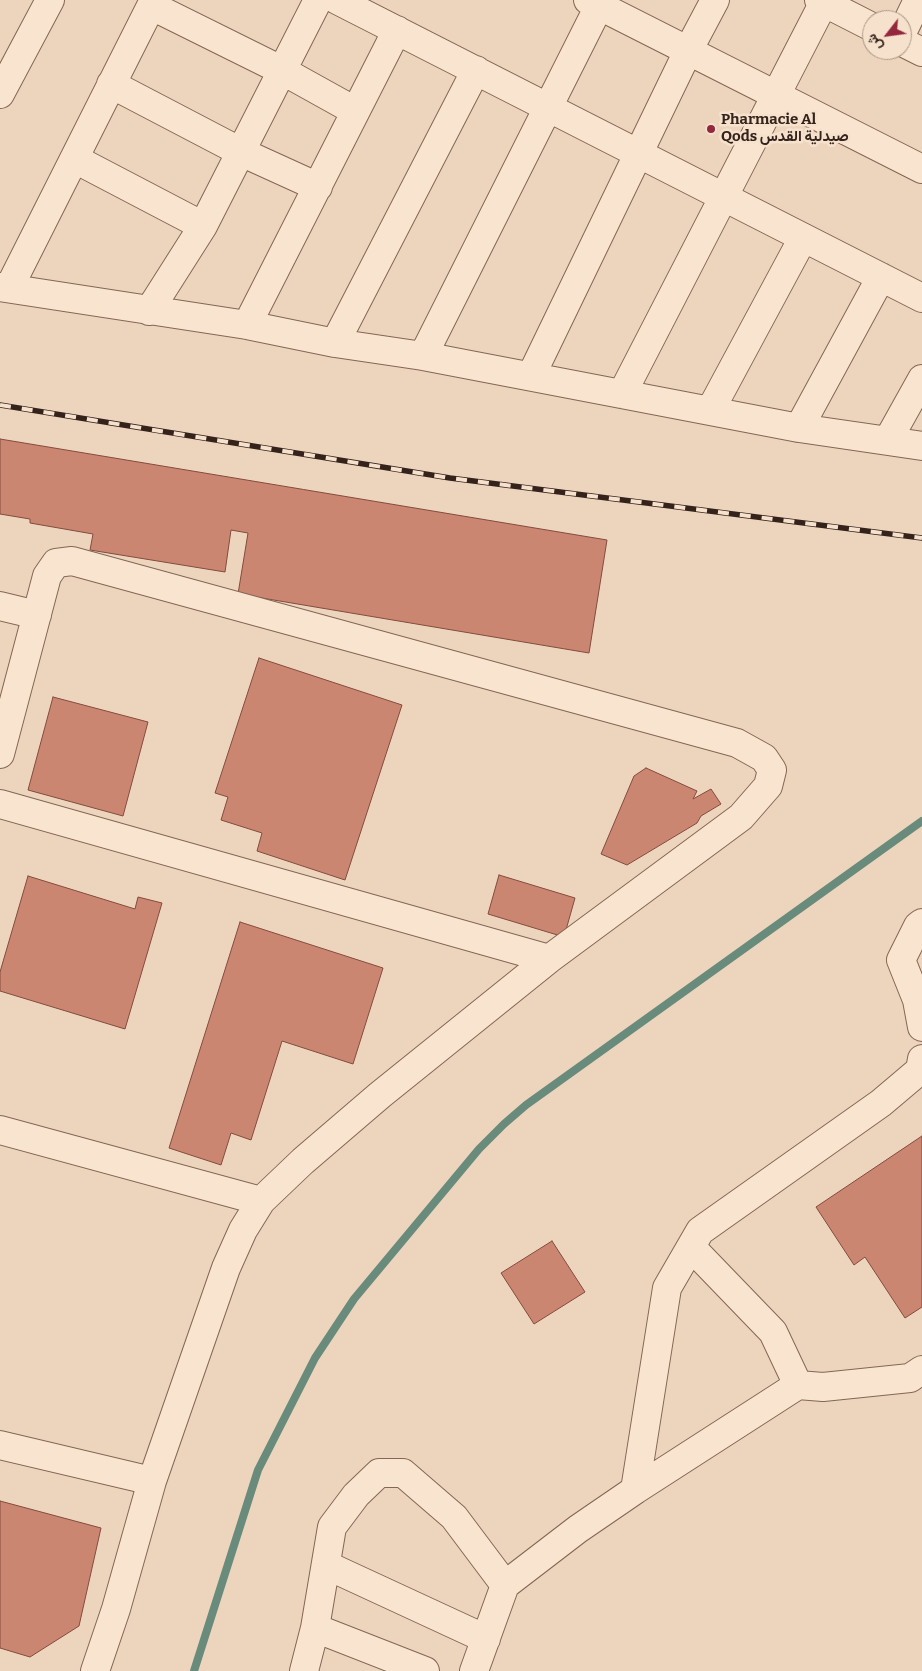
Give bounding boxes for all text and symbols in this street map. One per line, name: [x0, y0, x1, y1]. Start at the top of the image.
north arrow: [862, 10, 912, 60]
text: ش: [863, 31, 886, 54]
place label: Pharmacie Al Qods صيدلية القدس: [721, 111, 849, 146]
marker: Pharmacie Al Qods صيدلية القدس: [705, 123, 717, 135]

